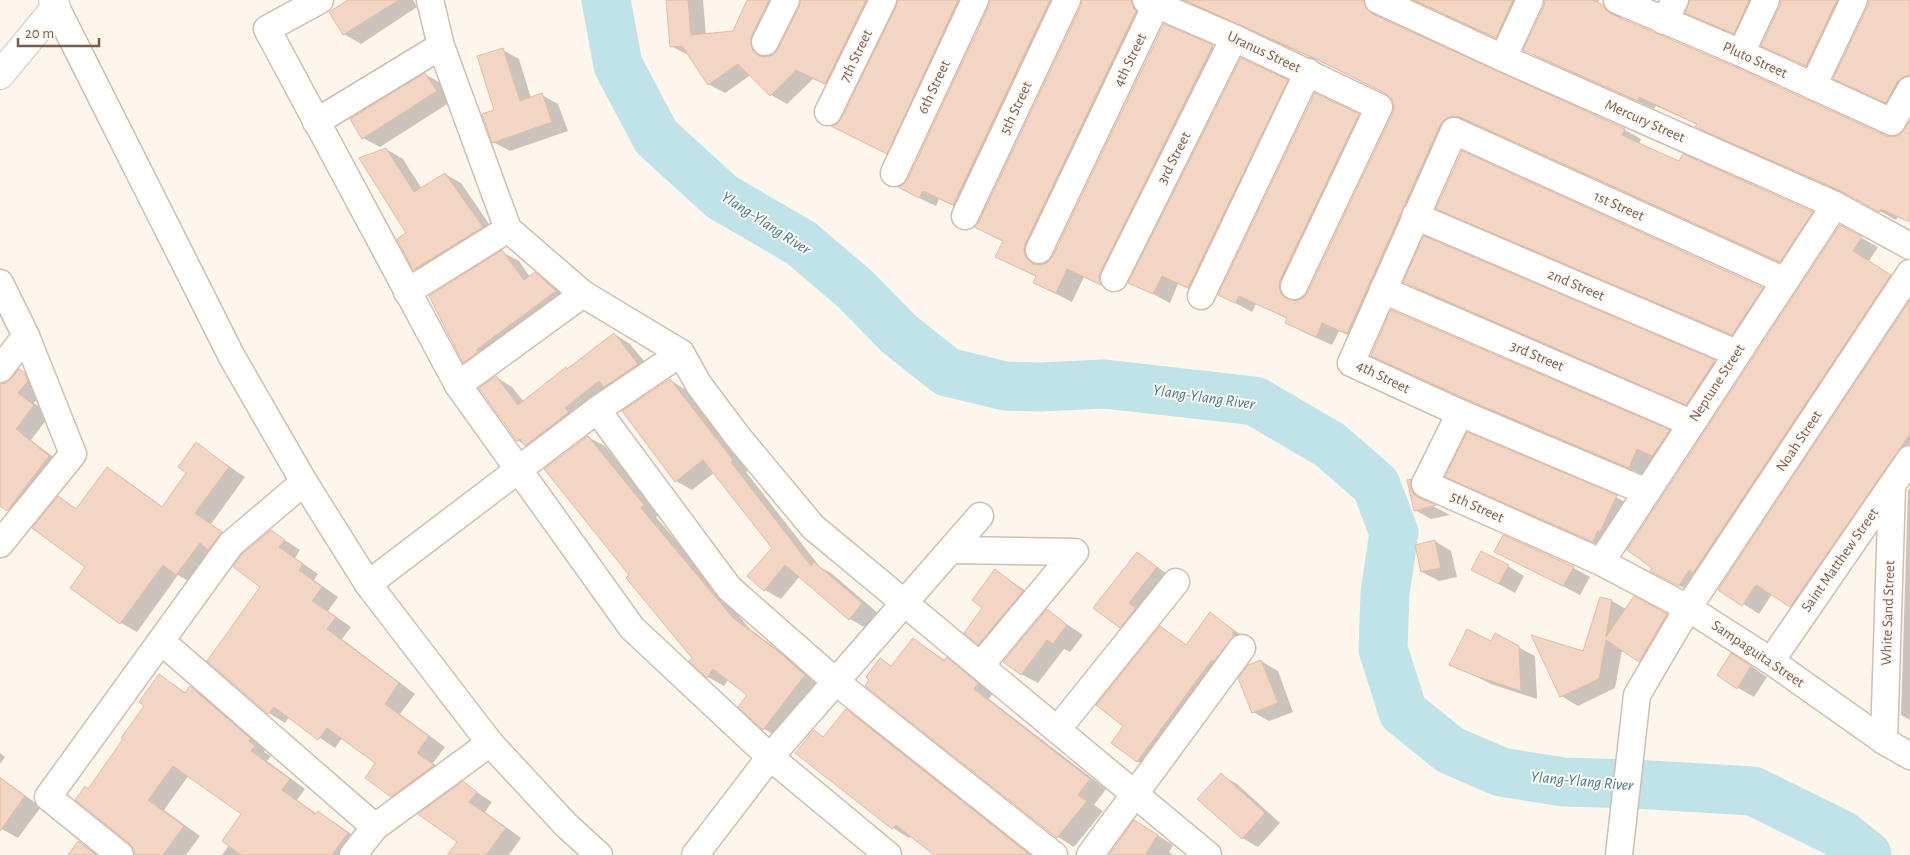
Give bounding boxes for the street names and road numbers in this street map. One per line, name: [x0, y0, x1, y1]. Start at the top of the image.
street label: 7th Street: [837, 27, 875, 85]
street label: Uranus Street: [1225, 28, 1303, 76]
street label: 4th Street: [1111, 31, 1149, 89]
street label: Pluto Street: [1720, 39, 1790, 81]
street label: 6th Street: [915, 58, 953, 116]
street label: 5th Street: [997, 79, 1035, 137]
street label: Mercury Street: [1603, 97, 1687, 145]
street label: 3rd Street: [1154, 129, 1194, 187]
street label: 1st Street: [1592, 188, 1647, 224]
street label: 2nd Street: [1545, 266, 1607, 304]
street label: 3rd Street: [1508, 338, 1566, 374]
street label: Neptune Street: [1686, 341, 1748, 425]
street label: 4th Street: [1354, 358, 1412, 396]
street label: Noah Street: [1773, 408, 1825, 474]
street label: 5th Street: [1448, 489, 1506, 525]
street label: Saint Matthew Street: [1799, 505, 1882, 615]
street label: White Sand Street: [1879, 560, 1897, 666]
street label: Sampaguita Street: [1709, 618, 1807, 691]

